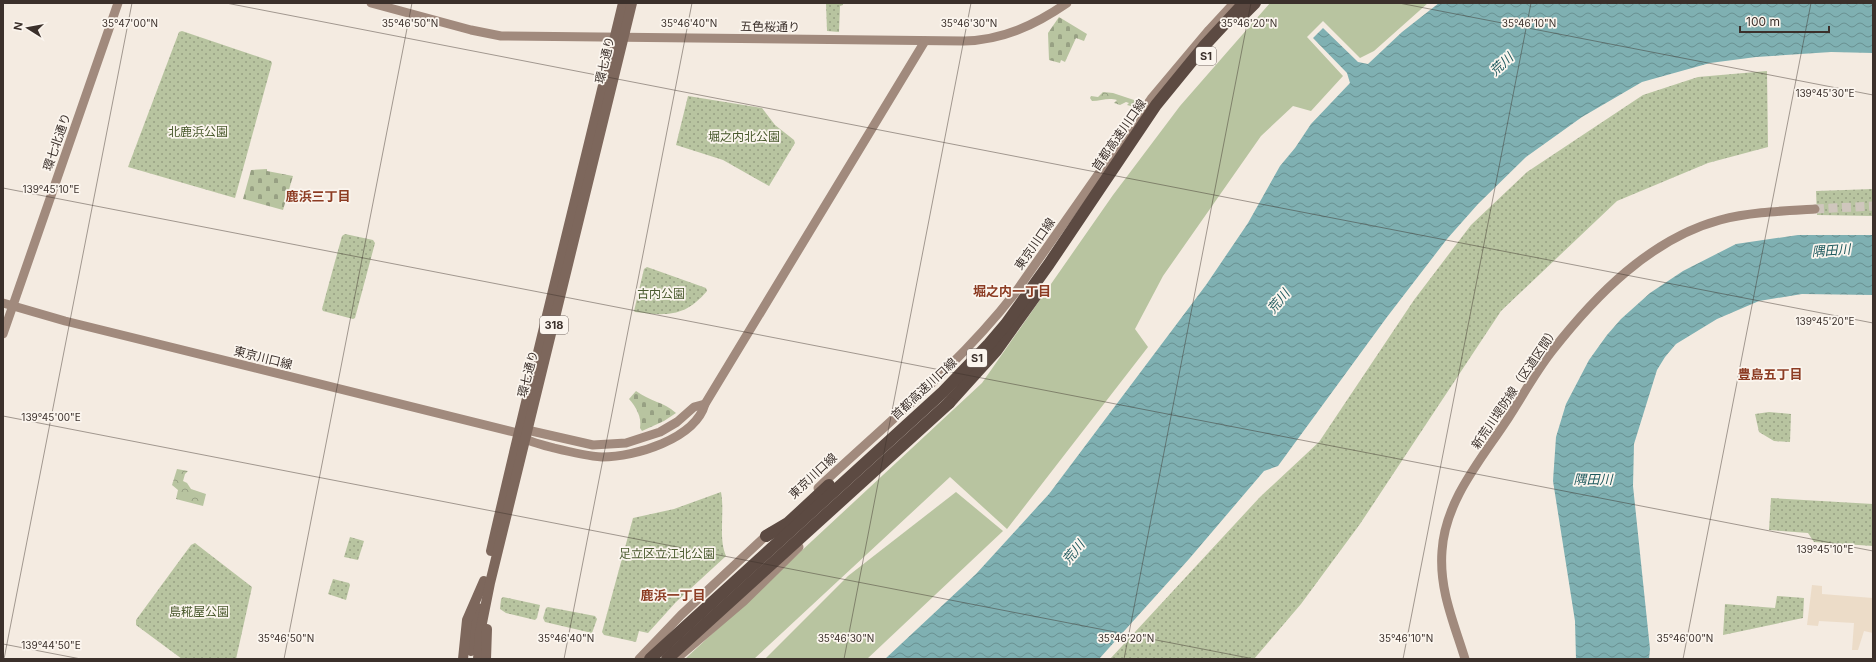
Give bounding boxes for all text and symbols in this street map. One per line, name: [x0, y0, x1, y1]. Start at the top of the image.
north arrow: [8, 8, 48, 48]
scale bar: [1740, 8, 1829, 34]
text: 100 m: [1746, 14, 1780, 29]
text: 35°47'00"N: [102, 17, 158, 29]
text: 35°46'50"N: [382, 17, 438, 29]
text: 35°46'40"N: [661, 17, 717, 29]
text: 35°46'30"N: [941, 17, 997, 29]
text: 35°46'20"N: [1221, 17, 1277, 29]
text: 35°46'10"N: [1502, 17, 1556, 29]
street label: 五色桜通り: [740, 18, 800, 35]
text: N: [11, 21, 26, 32]
street label: 環七通り: [592, 35, 617, 85]
road number: S1: [1196, 47, 1216, 65]
water label: 荒川: [1486, 48, 1517, 79]
text: 139°45'30"E: [1795, 87, 1855, 99]
street label: 首都高速川口線: [1088, 96, 1149, 173]
street label: 環七北通り: [40, 111, 73, 173]
park label: 北鹿浜公園: [168, 124, 228, 139]
park label: 堀之内北公園: [708, 129, 780, 144]
text: 139°45'10"E: [22, 183, 80, 195]
district label: 鹿浜三丁目: [285, 188, 351, 204]
street label: 東京川口線: [1011, 215, 1058, 273]
water label: 隅田川: [1811, 241, 1853, 259]
district label: 堀之内一丁目: [973, 283, 1051, 299]
water label: 荒川: [1264, 284, 1294, 316]
park label: 古内公園: [637, 286, 685, 301]
text: 139°45'20"E: [1795, 315, 1855, 327]
road number: 318: [540, 316, 568, 334]
street label: 新荒川堤防線（区道区間）: [1468, 324, 1561, 452]
street label: 東京川口線: [232, 343, 294, 372]
street label: 環七通り: [514, 349, 541, 399]
road number: S1: [967, 349, 987, 367]
street label: 首都高速川口線: [888, 354, 959, 423]
district label: 豊島五丁目: [1737, 366, 1803, 382]
text: 139°45'00"E: [21, 411, 81, 423]
street label: 東京川口線: [786, 450, 840, 502]
water label: 隅田川: [1573, 471, 1614, 487]
water label: 荒川: [1059, 535, 1089, 567]
text: 139°45'10"E: [1796, 543, 1854, 555]
park label: 足立区立江北公園: [619, 546, 715, 561]
district label: 鹿浜一丁目: [640, 587, 706, 603]
park label: 島糀屋公園: [169, 604, 229, 619]
text: 35°46'50"N: [258, 632, 314, 644]
text: 35°46'40"N: [538, 632, 594, 644]
text: 35°46'30"N: [818, 632, 874, 644]
text: 35°46'20"N: [1098, 632, 1154, 644]
text: 35°46'10"N: [1379, 632, 1433, 644]
text: 35°46'00"N: [1657, 632, 1713, 644]
text: 139°44'50"E: [21, 639, 81, 651]

